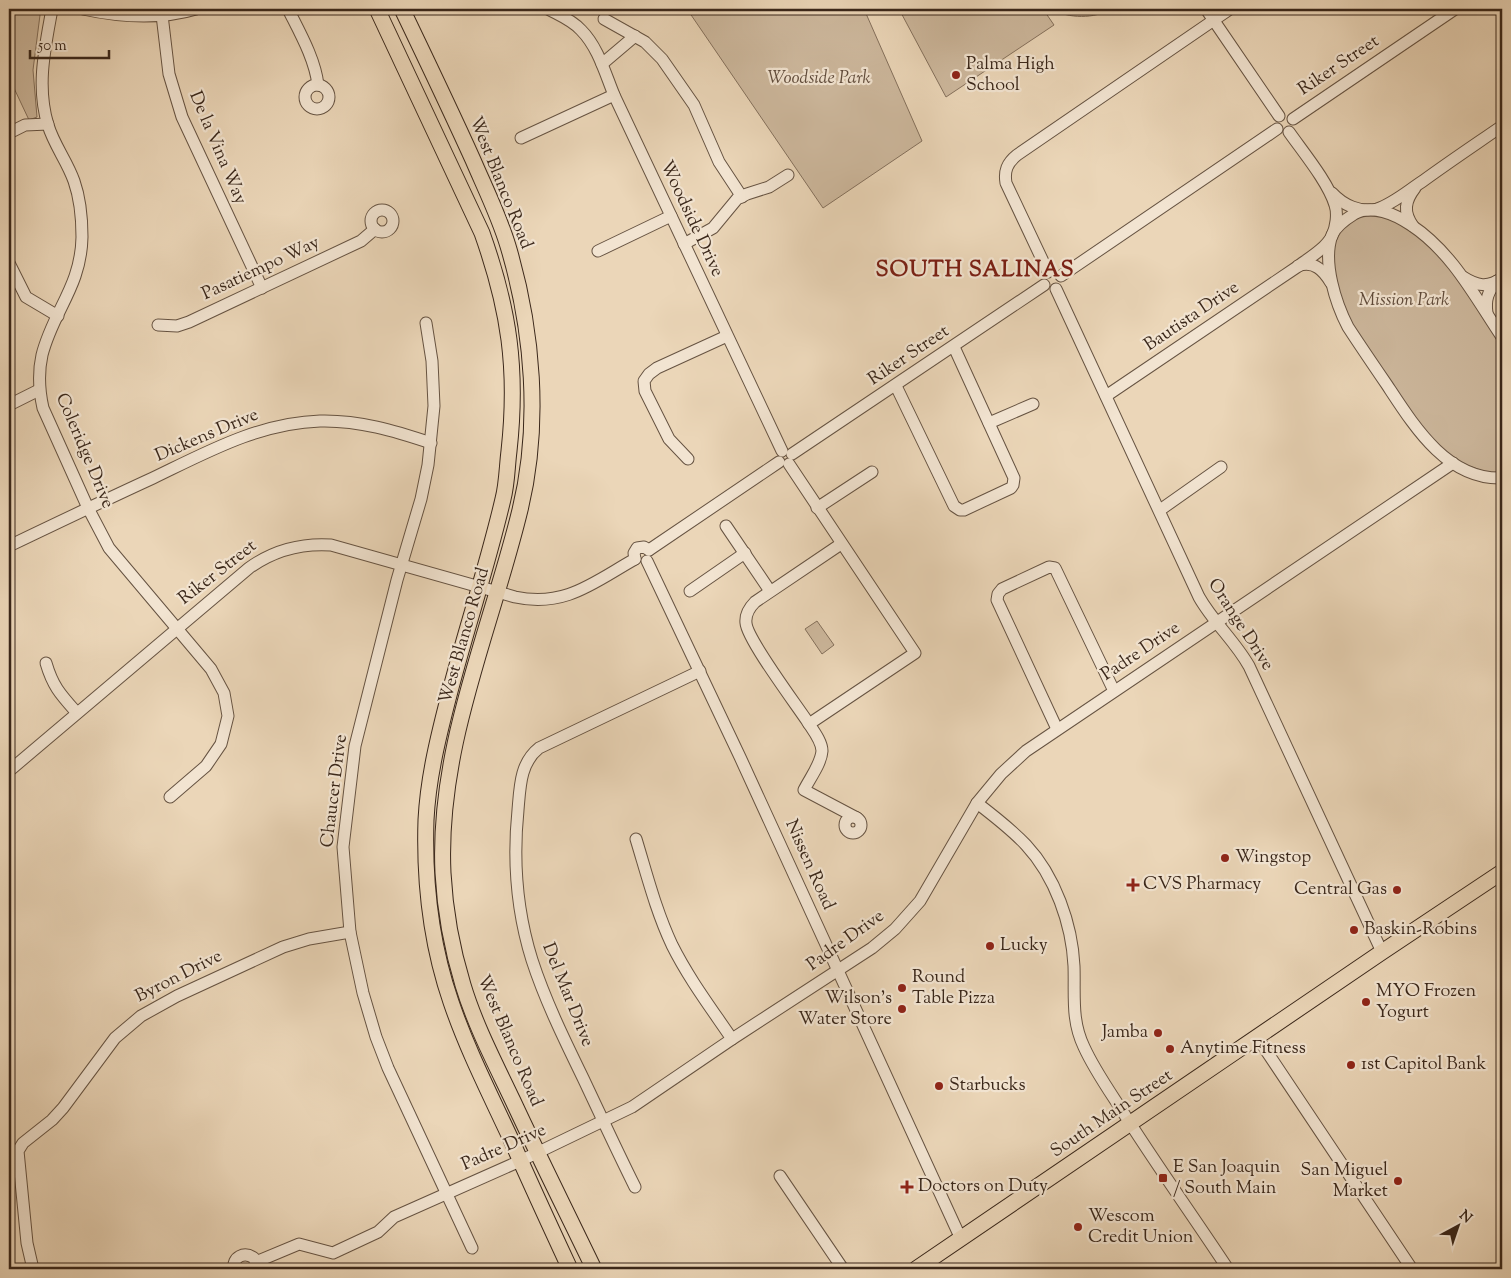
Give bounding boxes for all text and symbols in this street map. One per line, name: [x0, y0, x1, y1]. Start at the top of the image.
scale bar: [30, 28, 109, 60]
street label: Riker Street: [1293, 29, 1385, 103]
text: 50 m: [37, 36, 67, 57]
place label: Palma High School: [966, 52, 1055, 99]
park label: Woodside Park: [767, 66, 871, 92]
marker: Palma High School: [950, 69, 962, 81]
street label: De la Vina Way: [181, 87, 253, 209]
street label: West Blanco Road: [462, 113, 538, 253]
street label: Woodside Drive: [653, 157, 729, 281]
street label: Pasatiempo Way: [198, 230, 324, 308]
district label: SOUTH SALINAS: [875, 255, 1075, 287]
street label: Bautista Drive: [1139, 276, 1245, 358]
park label: Mission Park: [1359, 288, 1449, 314]
street label: Riker Street: [863, 319, 955, 393]
street label: Coleridge Drive: [48, 389, 120, 513]
street label: Dickens Drive: [151, 403, 263, 469]
street label: Riker Street: [173, 534, 263, 612]
street label: West Blanco Road: [433, 565, 497, 707]
street label: Orange Drive: [1200, 574, 1280, 676]
street label: Padre Drive: [1096, 616, 1186, 688]
street label: Chaucer Drive: [315, 733, 355, 849]
street label: Nissen Road: [777, 815, 841, 915]
place label: Wingstop: [1235, 845, 1311, 871]
marker: Wingstop: [1219, 852, 1231, 864]
place label: CVS Pharmacy: [1143, 872, 1261, 898]
place label: Central Gas: [1294, 877, 1387, 903]
marker: CVS Pharmacy: [1127, 879, 1139, 891]
marker: Central Gas: [1391, 884, 1403, 896]
street label: Padre Drive: [802, 904, 890, 978]
place label: Baskin-Robins: [1364, 917, 1477, 943]
marker: Baskin-Robins: [1348, 924, 1360, 936]
place label: Lucky: [1000, 933, 1048, 959]
street label: Del Mar Drive: [534, 939, 600, 1051]
marker: Lucky: [984, 940, 996, 952]
street label: Byron Drive: [131, 944, 227, 1010]
place label: Round Table Pizza: [912, 965, 995, 1012]
street label: West Blanco Road: [469, 971, 549, 1111]
place label: MYO Frozen Yogurt: [1376, 979, 1477, 1026]
marker: Round Table Pizza: [896, 982, 908, 994]
place label: Wilson's Water Store: [798, 986, 892, 1033]
marker: MYO Frozen Yogurt: [1360, 996, 1372, 1008]
marker: Wilson's Water Store: [896, 1003, 908, 1015]
place label: Jamba: [1101, 1020, 1148, 1046]
marker: Jamba: [1152, 1027, 1164, 1039]
place label: Anytime Fitness: [1180, 1036, 1306, 1062]
marker: Anytime Fitness: [1164, 1043, 1176, 1055]
place label: 1st Capitol Bank: [1361, 1052, 1487, 1078]
marker: 1st Capitol Bank: [1345, 1059, 1357, 1071]
street label: South Main Street: [1046, 1063, 1178, 1165]
place label: Starbucks: [949, 1073, 1026, 1099]
marker: Starbucks: [933, 1080, 945, 1092]
street label: Padre Drive: [458, 1118, 550, 1178]
place label: E San Joaquin / South Main: [1173, 1155, 1281, 1202]
place label: San Miguel Market: [1300, 1158, 1388, 1205]
marker: E San Joaquin / South Main: [1157, 1172, 1169, 1184]
place label: Doctors on Duty: [918, 1174, 1048, 1200]
marker: San Miguel Market: [1392, 1175, 1404, 1187]
marker: Doctors on Duty: [900, 1180, 914, 1194]
north arrow: [1434, 1200, 1484, 1250]
place label: Wescom Credit Union: [1088, 1204, 1194, 1251]
text: N: [1454, 1206, 1476, 1229]
marker: Wescom Credit Union: [1072, 1221, 1084, 1233]

